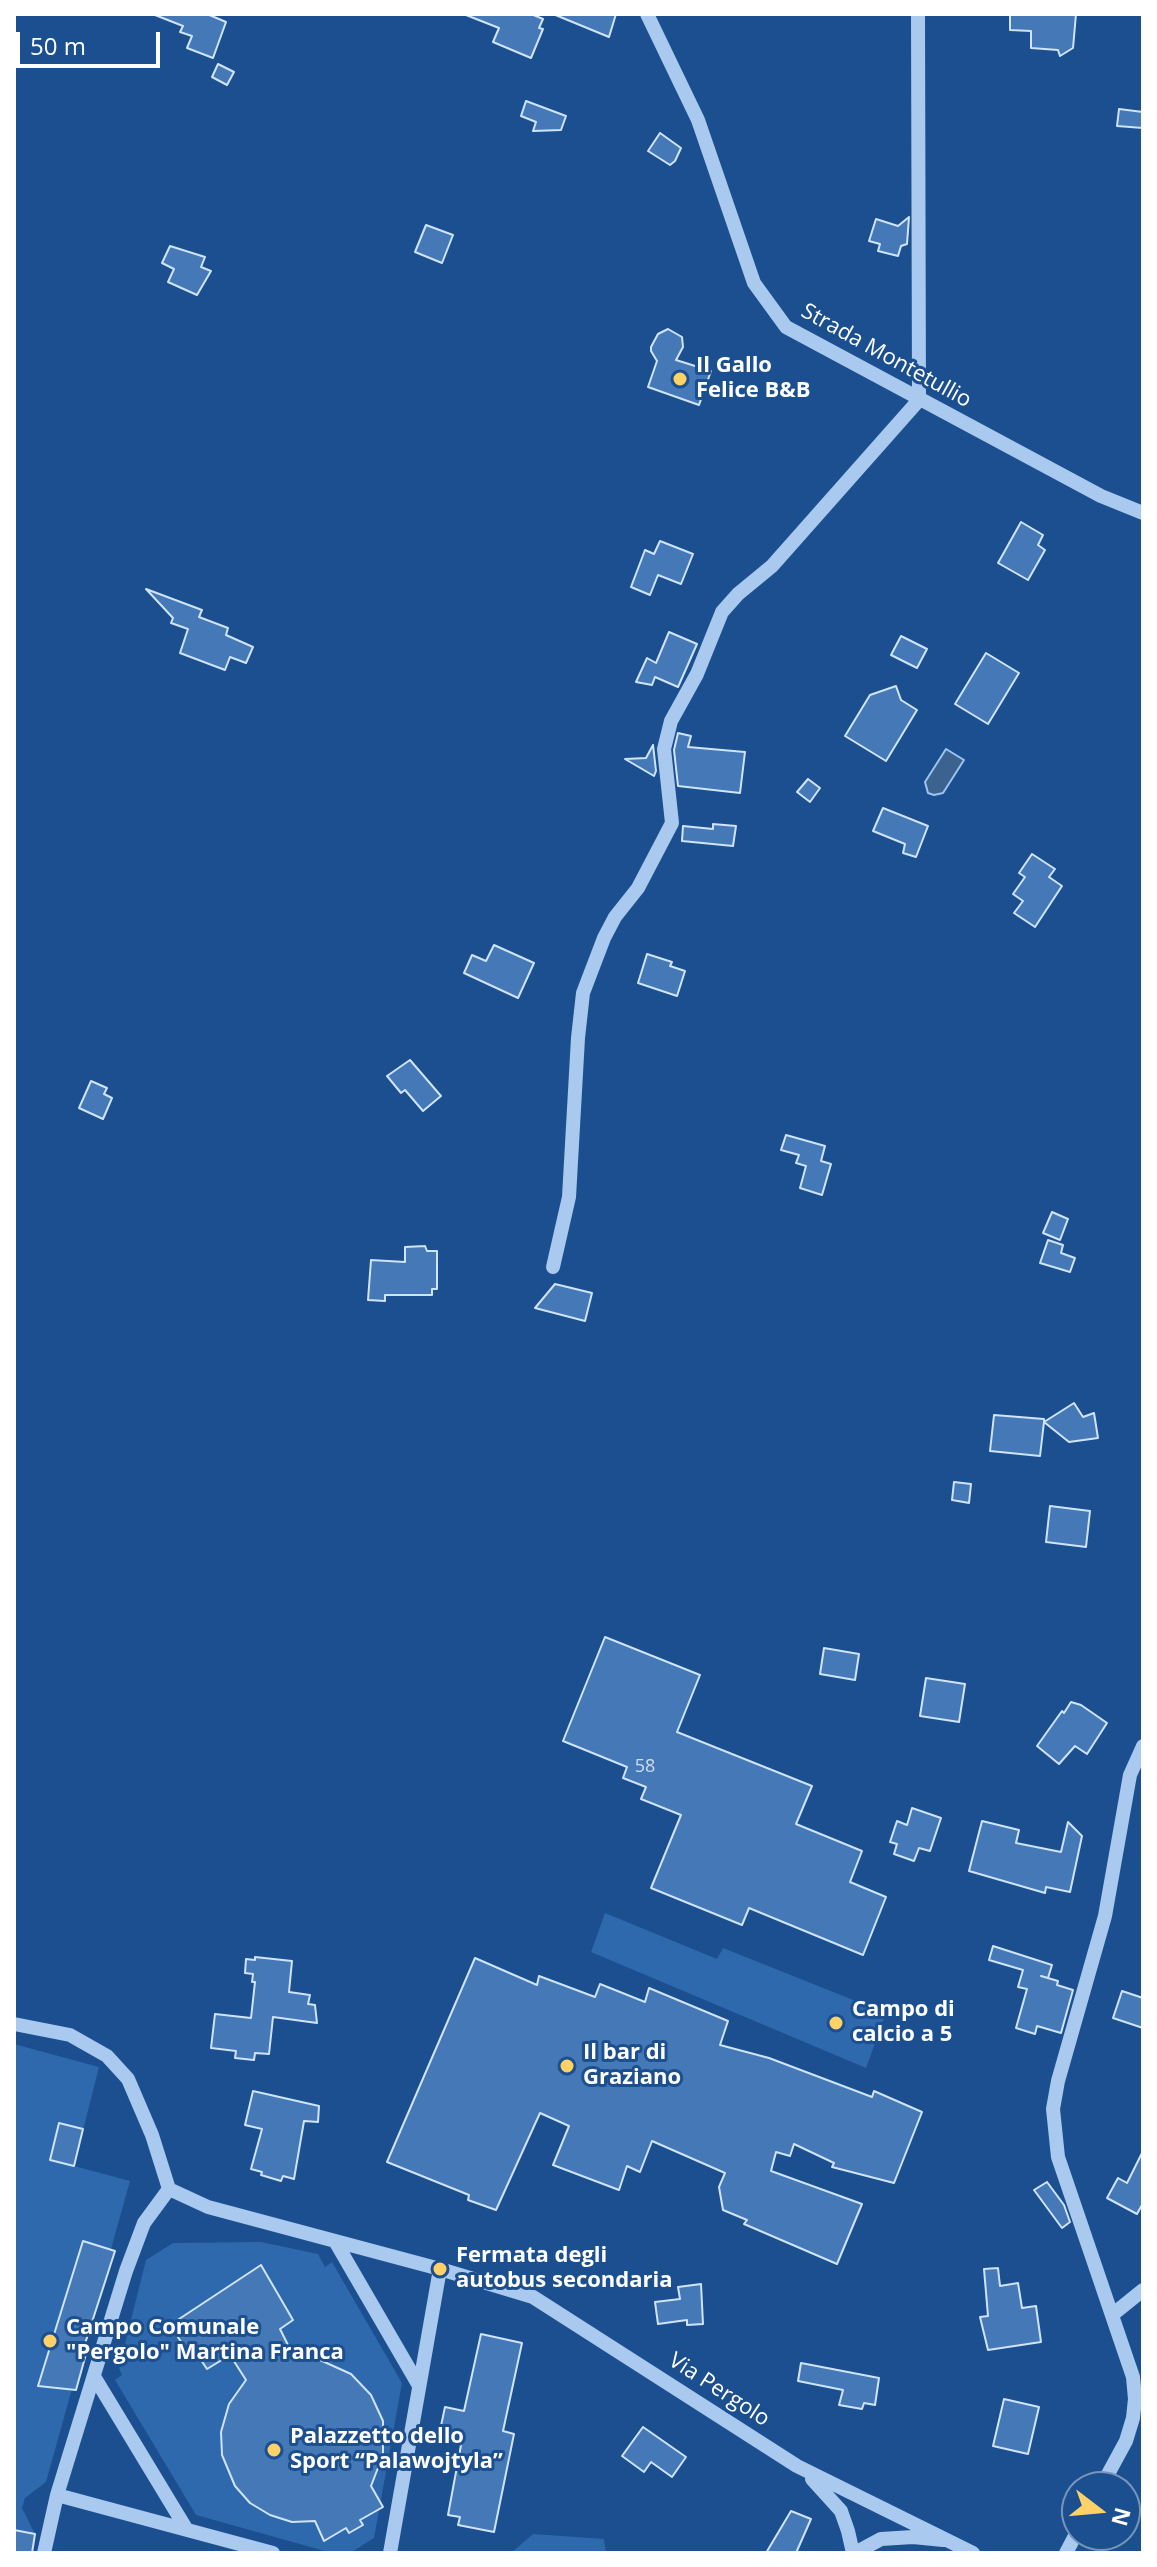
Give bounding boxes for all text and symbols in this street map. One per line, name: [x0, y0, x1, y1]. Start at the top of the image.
scale bar: [20, 16, 164, 66]
text: 50 m: [30, 29, 86, 62]
street label: Strada Montetullio: [796, 298, 976, 414]
place label: Il Gallo Felice B&B: [696, 353, 811, 404]
marker: Il Gallo Felice B&B: [671, 370, 689, 388]
house number: 58: [635, 1756, 655, 1778]
place label: Campo di calcio a 5: [852, 1997, 955, 2048]
marker: Campo di calcio a 5: [827, 2014, 845, 2032]
place label: Il bar di Graziano: [583, 2040, 681, 2092]
marker: Il bar di Graziano: [558, 2057, 576, 2075]
place label: Fermata degli autobus secondaria: [456, 2243, 672, 2294]
marker: Fermata degli autobus secondaria: [431, 2260, 449, 2278]
place label: Campo Comunale "Pergolo" Martina Franca: [66, 2315, 344, 2366]
marker: Campo Comunale "Pergolo" Martina Franca: [41, 2332, 59, 2350]
street label: Via Pergolo: [664, 2348, 774, 2432]
place label: Palazzetto dello Sport “Palawojtyla”: [290, 2424, 503, 2476]
marker: Palazzetto dello Sport “Palawojtyla”: [265, 2441, 283, 2459]
north arrow: [1061, 2471, 1141, 2551]
text: N: [1105, 2504, 1139, 2530]

